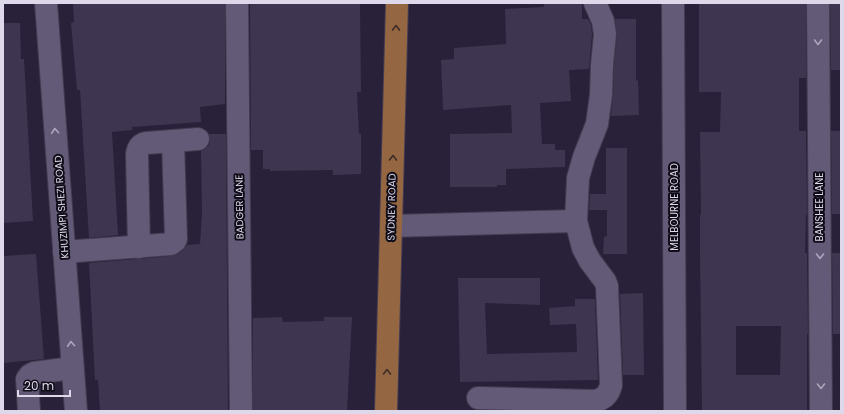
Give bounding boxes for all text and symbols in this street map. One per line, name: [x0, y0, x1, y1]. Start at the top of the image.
one-way arrow: [392, 25, 400, 31]
one-way arrow: [814, 39, 822, 45]
one-way arrow: [51, 128, 60, 134]
street label: KHUZIMPI SHEZI ROAD: [50, 155, 73, 259]
one-way arrow: [389, 155, 397, 161]
street label: MELBOURNE ROAD: [667, 163, 682, 251]
street label: SYDNEY ROAD: [383, 173, 400, 241]
street label: BANSHEE LANE: [812, 173, 827, 241]
street label: BADGER LANE: [231, 174, 248, 240]
one-way arrow: [816, 253, 824, 259]
one-way arrow: [66, 341, 75, 347]
one-way arrow: [383, 369, 391, 375]
scale bar: [18, 372, 70, 398]
text: 20 m: [24, 377, 54, 394]
one-way arrow: [816, 383, 825, 389]

